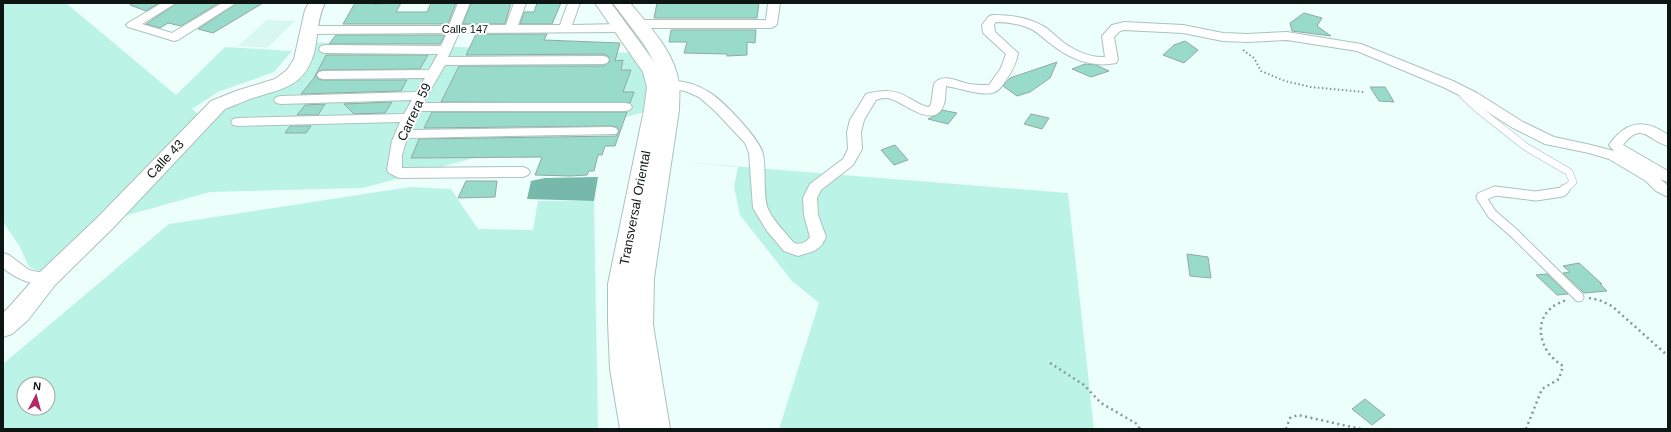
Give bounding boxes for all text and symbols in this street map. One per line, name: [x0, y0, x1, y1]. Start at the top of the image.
street label: Calle 147: [442, 23, 488, 35]
street label: Carrera 59: [394, 81, 434, 143]
street label: Calle 43: [143, 136, 187, 182]
street label: Transversal Oriental: [617, 149, 654, 267]
north arrow: [16, 376, 56, 416]
text: N: [32, 380, 42, 392]

